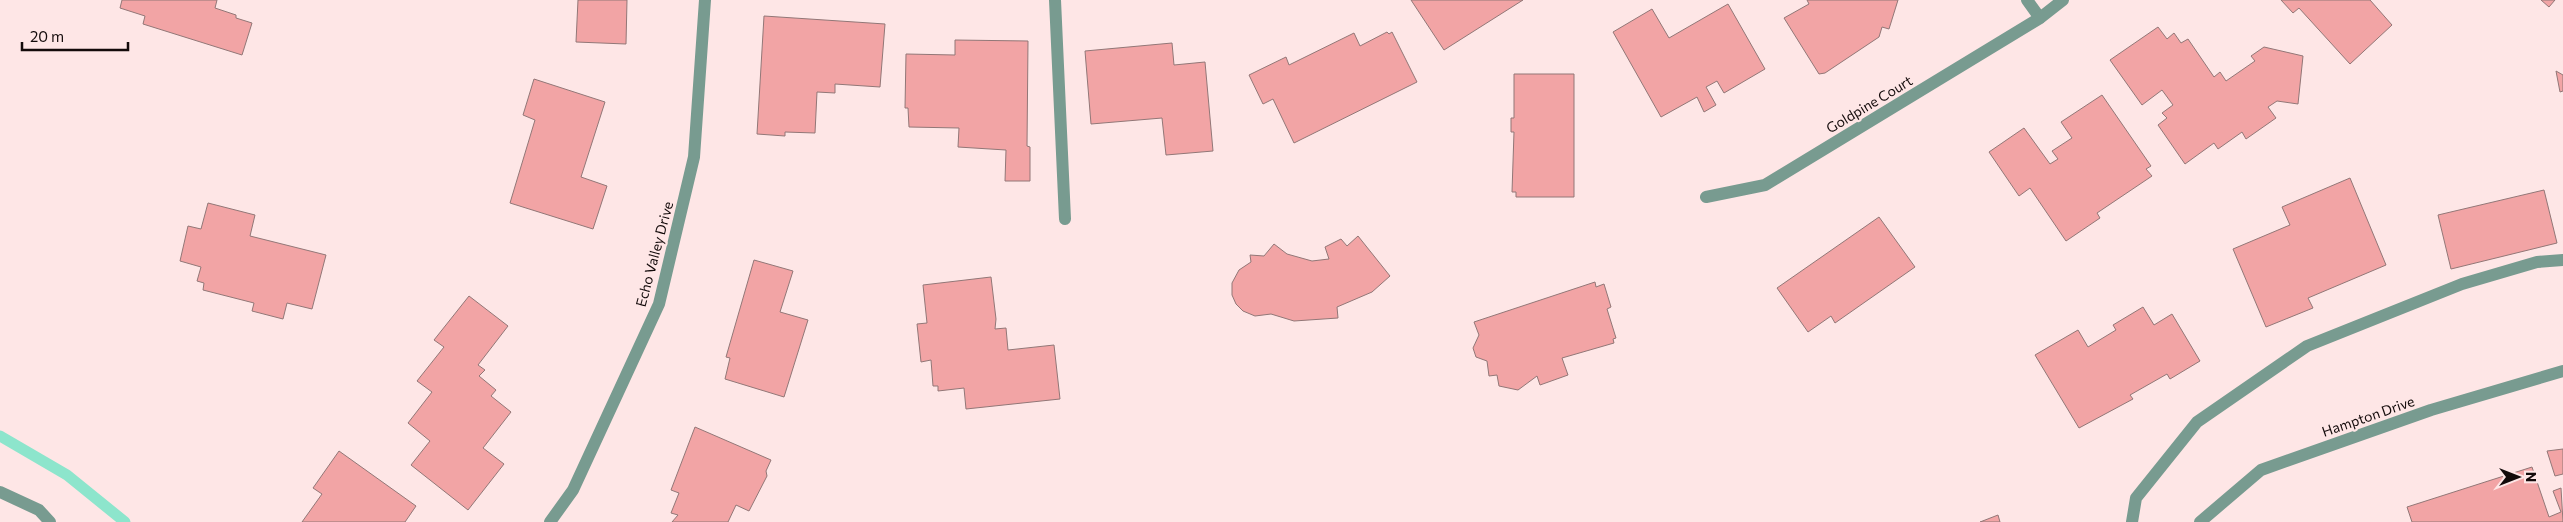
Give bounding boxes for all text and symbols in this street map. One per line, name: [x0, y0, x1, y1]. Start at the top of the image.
scale bar: [22, 20, 129, 52]
text: 20 m: [30, 27, 64, 45]
street label: Goldpine Court: [1823, 72, 1915, 136]
street label: Echo Valley Drive: [632, 199, 676, 309]
street label: Hampton Drive: [2319, 392, 2417, 440]
north arrow: [2493, 452, 2543, 502]
text: N: [2523, 472, 2540, 482]

